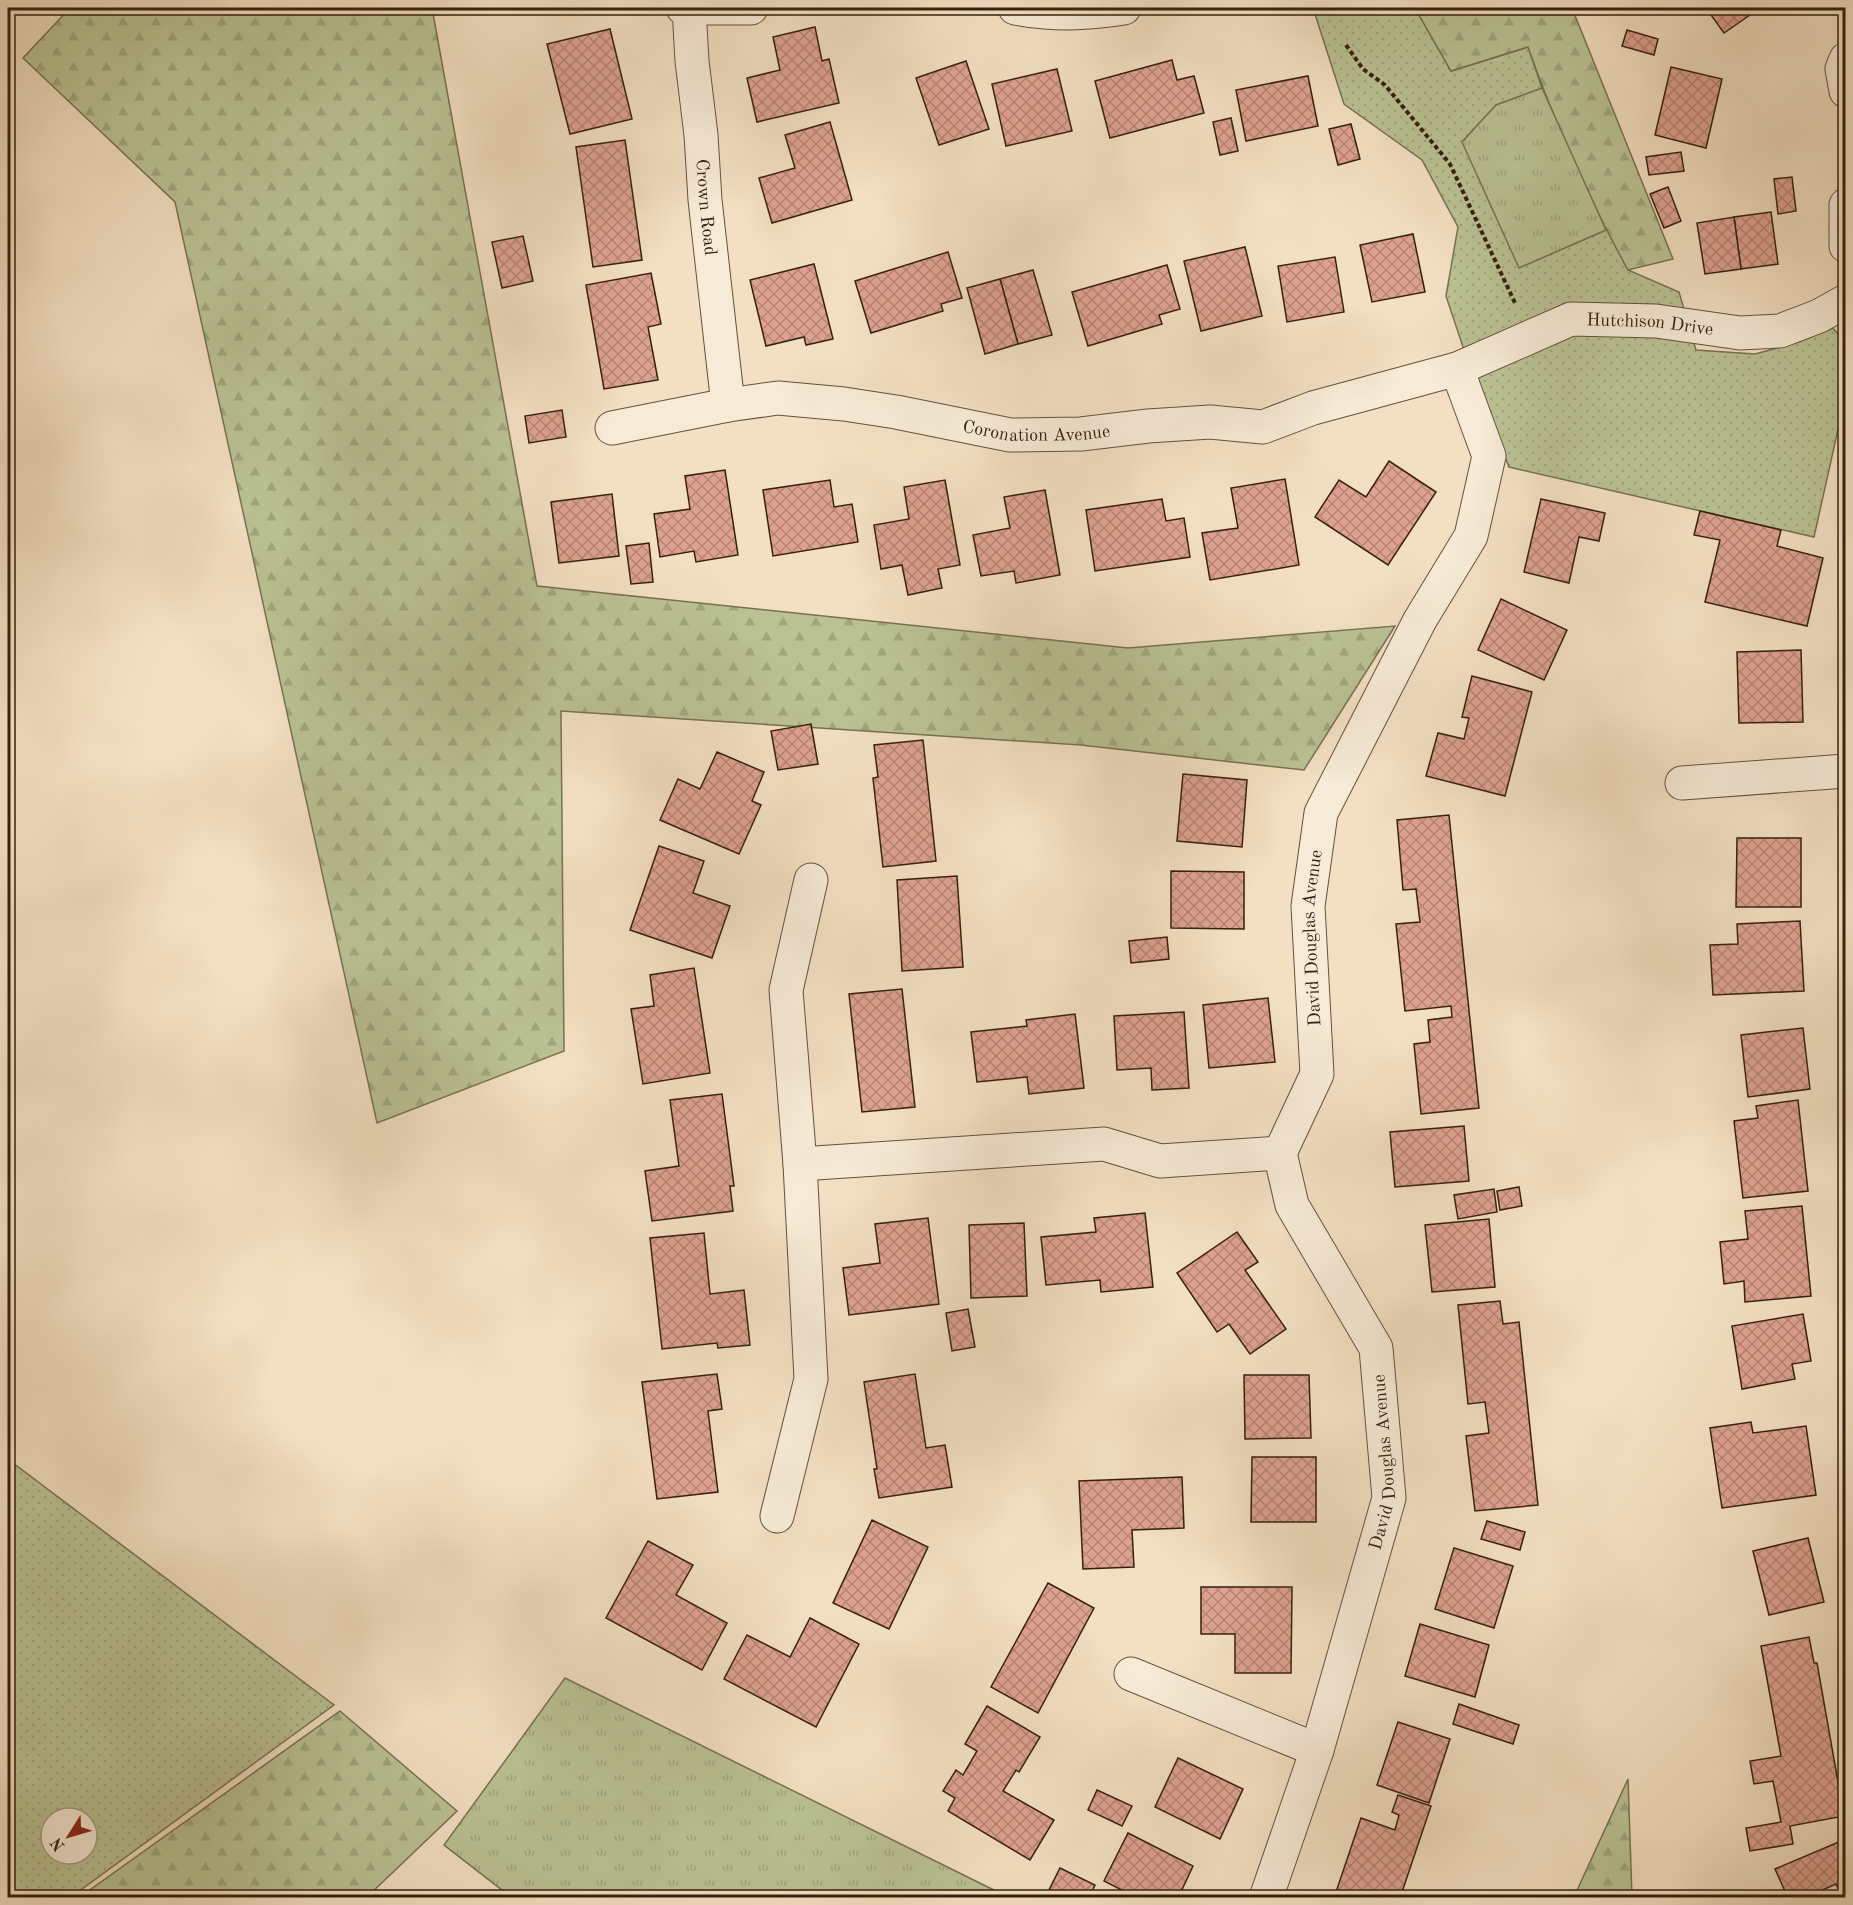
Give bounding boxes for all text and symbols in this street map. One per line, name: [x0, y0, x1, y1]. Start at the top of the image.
street label: Crown Road: [692, 158, 719, 257]
street label: Hutchison Drive: [1586, 311, 1714, 339]
street label: Coronation Avenue: [961, 418, 1111, 445]
street label: David Douglas Avenue: [1300, 849, 1326, 1027]
street label: David Douglas Avenue: [1367, 1373, 1399, 1552]
north arrow: [39, 1806, 99, 1866]
text: N: [48, 1834, 69, 1854]

